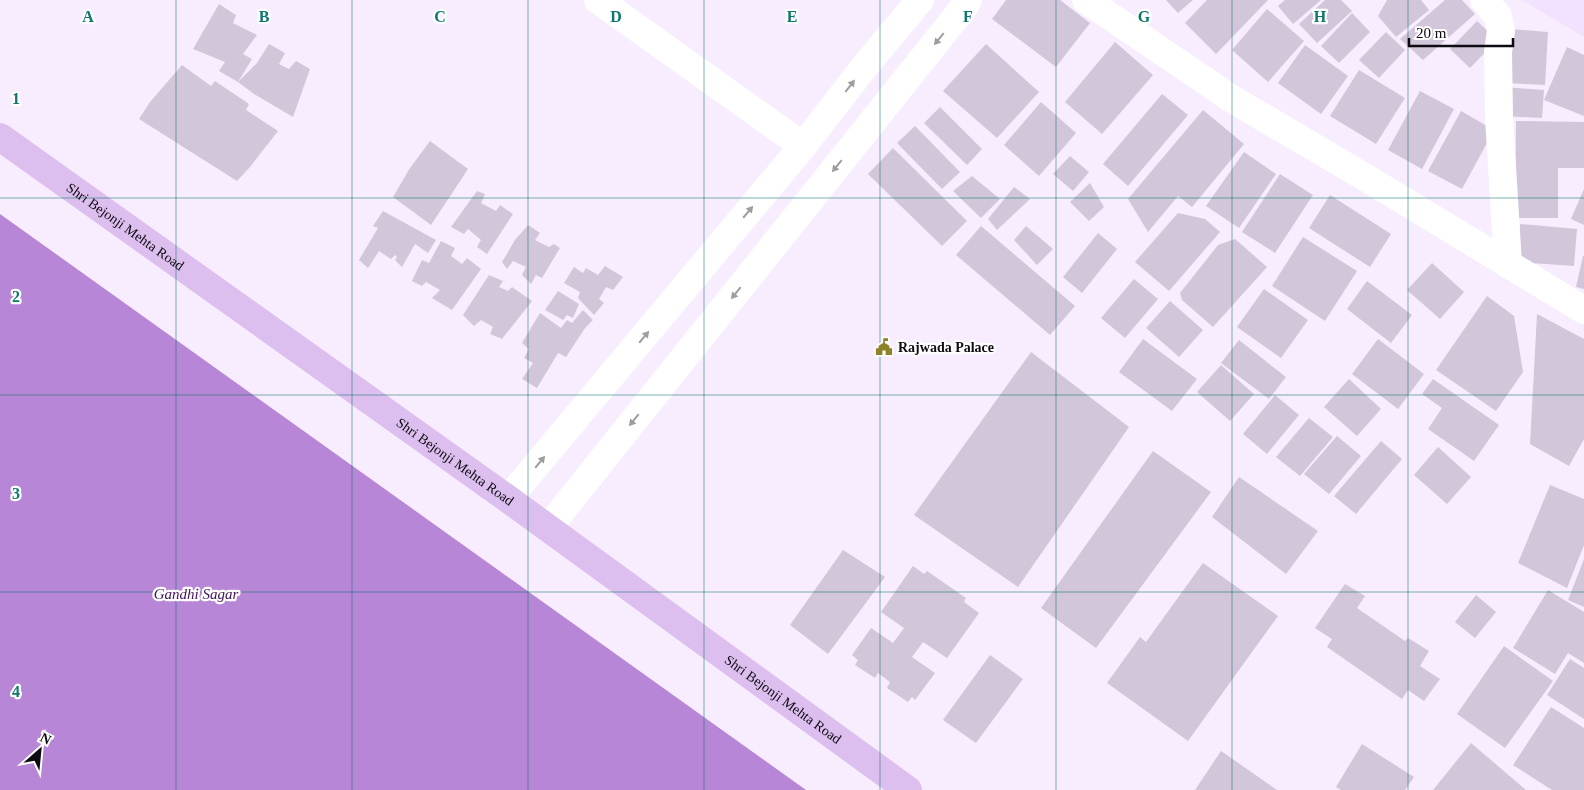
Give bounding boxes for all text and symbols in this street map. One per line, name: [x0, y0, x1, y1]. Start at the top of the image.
text: A: [82, 8, 94, 25]
text: B: [259, 8, 270, 25]
text: C: [434, 8, 446, 25]
text: D: [610, 8, 622, 25]
text: E: [787, 8, 797, 25]
text: F: [963, 8, 973, 25]
text: G: [1138, 8, 1151, 25]
text: H: [1314, 8, 1327, 25]
scale bar: [1409, 15, 1513, 47]
text: 20 m: [1416, 25, 1447, 41]
one-way arrow: [933, 32, 944, 45]
one-way arrow: [844, 80, 855, 93]
text: 1: [12, 90, 20, 107]
one-way arrow: [832, 159, 843, 172]
street label: Shri Bejonji Mehta Road: [64, 180, 187, 274]
one-way arrow: [742, 206, 753, 219]
one-way arrow: [730, 286, 741, 299]
text: 2: [12, 288, 20, 305]
one-way arrow: [638, 331, 649, 344]
public building icon: Rajwada Palace: [874, 337, 894, 357]
place label: Rajwada Palace: [898, 340, 994, 355]
one-way arrow: [629, 413, 640, 426]
street label: Shri Bejonji Mehta Road: [393, 415, 517, 509]
one-way arrow: [534, 456, 545, 469]
text: 3: [12, 485, 20, 502]
water label: Gandhi Sagar: [154, 586, 238, 602]
street label: Shri Bejonji Mehta Road: [722, 652, 844, 747]
text: 4: [12, 683, 20, 700]
north arrow: [15, 725, 65, 775]
text: N: [38, 730, 54, 748]

